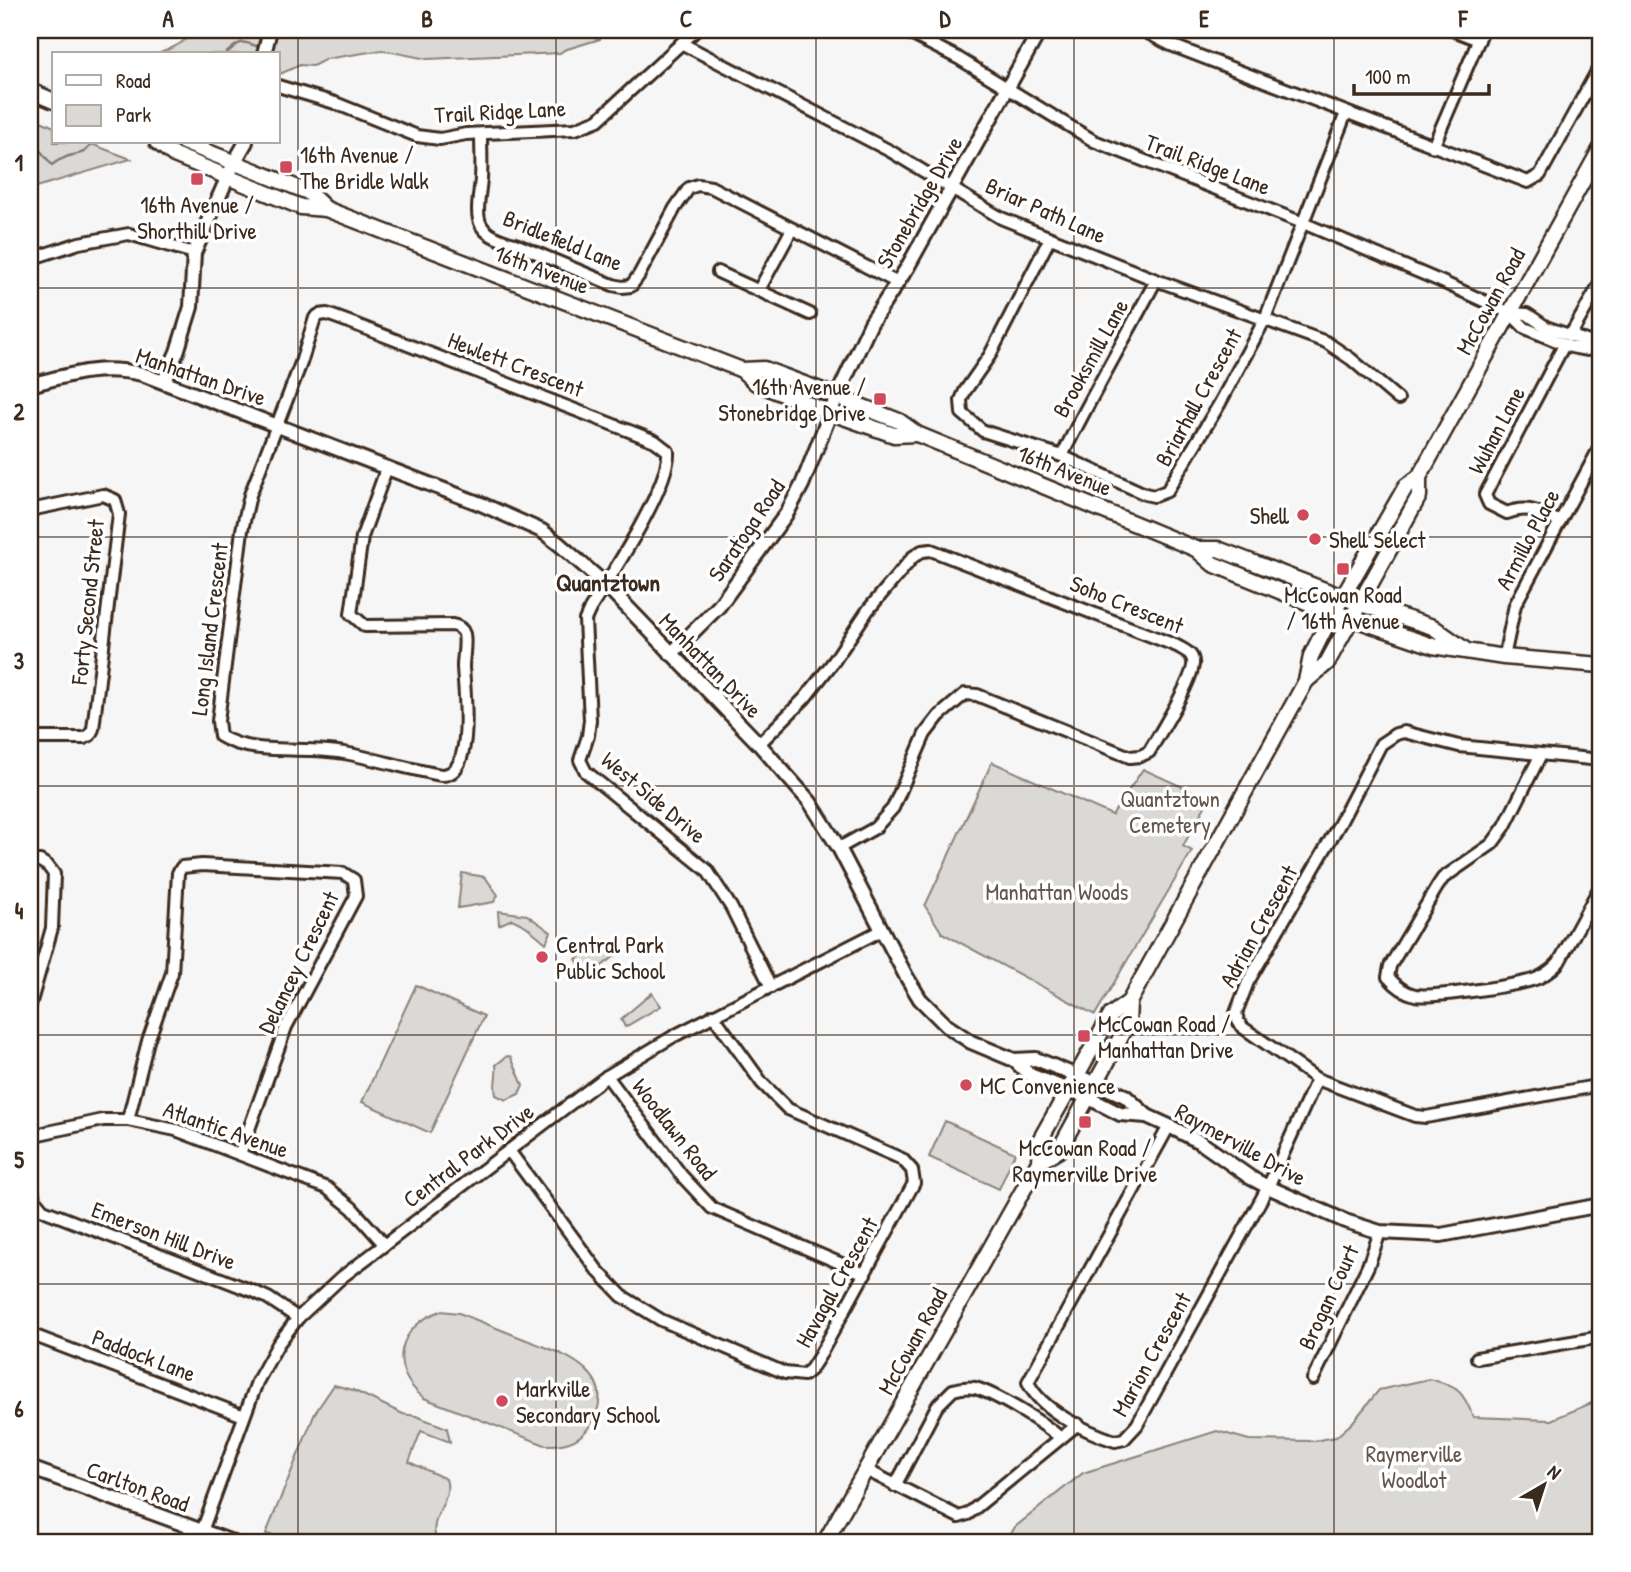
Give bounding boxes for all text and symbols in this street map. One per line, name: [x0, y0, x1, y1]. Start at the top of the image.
text: A: [162, 3, 174, 34]
text: B: [421, 3, 433, 34]
text: C: [680, 3, 692, 34]
text: D: [940, 3, 952, 34]
text: E: [1199, 3, 1210, 34]
text: F: [1458, 3, 1469, 34]
legend: [52, 52, 280, 144]
scale bar: [1354, 52, 1489, 96]
text: 100 m: [1365, 62, 1411, 91]
text: Road: [116, 66, 150, 95]
street label: Trail Ridge Lane: [433, 92, 567, 130]
text: Park: [116, 100, 151, 129]
street label: Trail Ridge Lane: [1141, 126, 1275, 202]
street label: Stonebridge Drive: [869, 130, 969, 274]
place label: 16th Avenue / The Bridle Walk: [300, 139, 429, 196]
text: 1: [15, 147, 23, 178]
marker: 16th Avenue / The Bridle Walk: [278, 159, 294, 175]
street label: Briar Path Lane: [981, 170, 1111, 250]
marker: 16th Avenue / Shorthill Drive: [189, 171, 205, 187]
place label: 16th Avenue / Shorthill Drive: [137, 189, 257, 246]
street label: Bridlefield Lane: [499, 202, 627, 278]
street label: 16th Avenue: [490, 237, 594, 301]
street label: McCowan Road: [1448, 242, 1532, 360]
street label: Brooksmill Lane: [1045, 293, 1135, 423]
street label: Briarhall Crescent: [1147, 322, 1249, 472]
street label: Hewlett Crescent: [444, 324, 589, 404]
street label: Manhattan Drive: [132, 339, 270, 413]
place label: 16th Avenue / Stonebridge Drive: [718, 371, 866, 428]
street label: Wuhan Lane: [1460, 381, 1532, 479]
marker: 16th Avenue / Stonebridge Drive: [872, 391, 888, 407]
text: 2: [14, 396, 25, 427]
street label: 16th Avenue: [1013, 437, 1117, 503]
street label: Saratoga Road: [700, 473, 792, 587]
street label: Armillo Place: [1488, 483, 1566, 595]
place label: Shell: [1250, 500, 1290, 531]
marker: Shell: [1295, 507, 1311, 523]
street label: Forty Second Street: [63, 517, 111, 687]
place label: Shell Select: [1329, 524, 1426, 555]
marker: Shell Select: [1307, 531, 1323, 547]
street label: Long Island Crescent: [183, 540, 235, 717]
marker: McCowan Road / 16th Avenue: [1335, 561, 1351, 577]
district label: Quantztown: [556, 566, 660, 598]
street label: Soho Crescent: [1066, 567, 1189, 641]
place label: McCowan Road / 16th Avenue: [1284, 579, 1402, 636]
street label: Manhattan Drive: [653, 605, 769, 725]
text: 3: [14, 645, 24, 676]
street label: West Side Drive: [595, 744, 713, 850]
park label: Quantztown Cemetery: [1120, 783, 1220, 840]
street label: Adrian Crescent: [1212, 859, 1305, 992]
park label: Manhattan Woods: [986, 876, 1129, 907]
street label: Delancey Crescent: [250, 885, 346, 1038]
text: 4: [15, 895, 24, 926]
place label: Central Park Public School: [556, 929, 666, 986]
marker: Central Park Public School: [534, 949, 550, 965]
place label: McCowan Road / Manhattan Drive: [1098, 1008, 1234, 1065]
marker: McCowan Road / Manhattan Drive: [1076, 1028, 1092, 1044]
place label: MC Convenience: [980, 1070, 1115, 1101]
street label: Woodlawn Road: [626, 1072, 724, 1186]
marker: MC Convenience: [958, 1077, 974, 1093]
street label: Atlantic Avenue: [159, 1093, 293, 1165]
street label: Raymerville Drive: [1170, 1095, 1312, 1193]
street label: Central Park Drive: [396, 1096, 540, 1214]
marker: McCowan Road / Raymerville Drive: [1077, 1114, 1093, 1130]
place label: McCowan Road / Raymerville Drive: [1013, 1132, 1157, 1189]
text: 5: [14, 1144, 24, 1175]
street label: Emerson Hill Drive: [87, 1193, 241, 1277]
street label: Havagal Crescent: [787, 1210, 885, 1353]
street label: Brogan Court: [1290, 1238, 1366, 1355]
street label: McCowan Road: [870, 1282, 954, 1400]
street label: Marion Crescent: [1104, 1285, 1198, 1422]
street label: Paddock Lane: [88, 1321, 200, 1389]
place label: Markville Secondary School: [516, 1373, 661, 1430]
text: 6: [14, 1393, 24, 1424]
marker: Markville Secondary School: [494, 1393, 510, 1409]
park label: Raymerville Woodlot: [1366, 1438, 1462, 1495]
north arrow: [1508, 1450, 1578, 1520]
street label: Carlton Road: [82, 1453, 194, 1519]
text: N: [1543, 1459, 1567, 1485]

